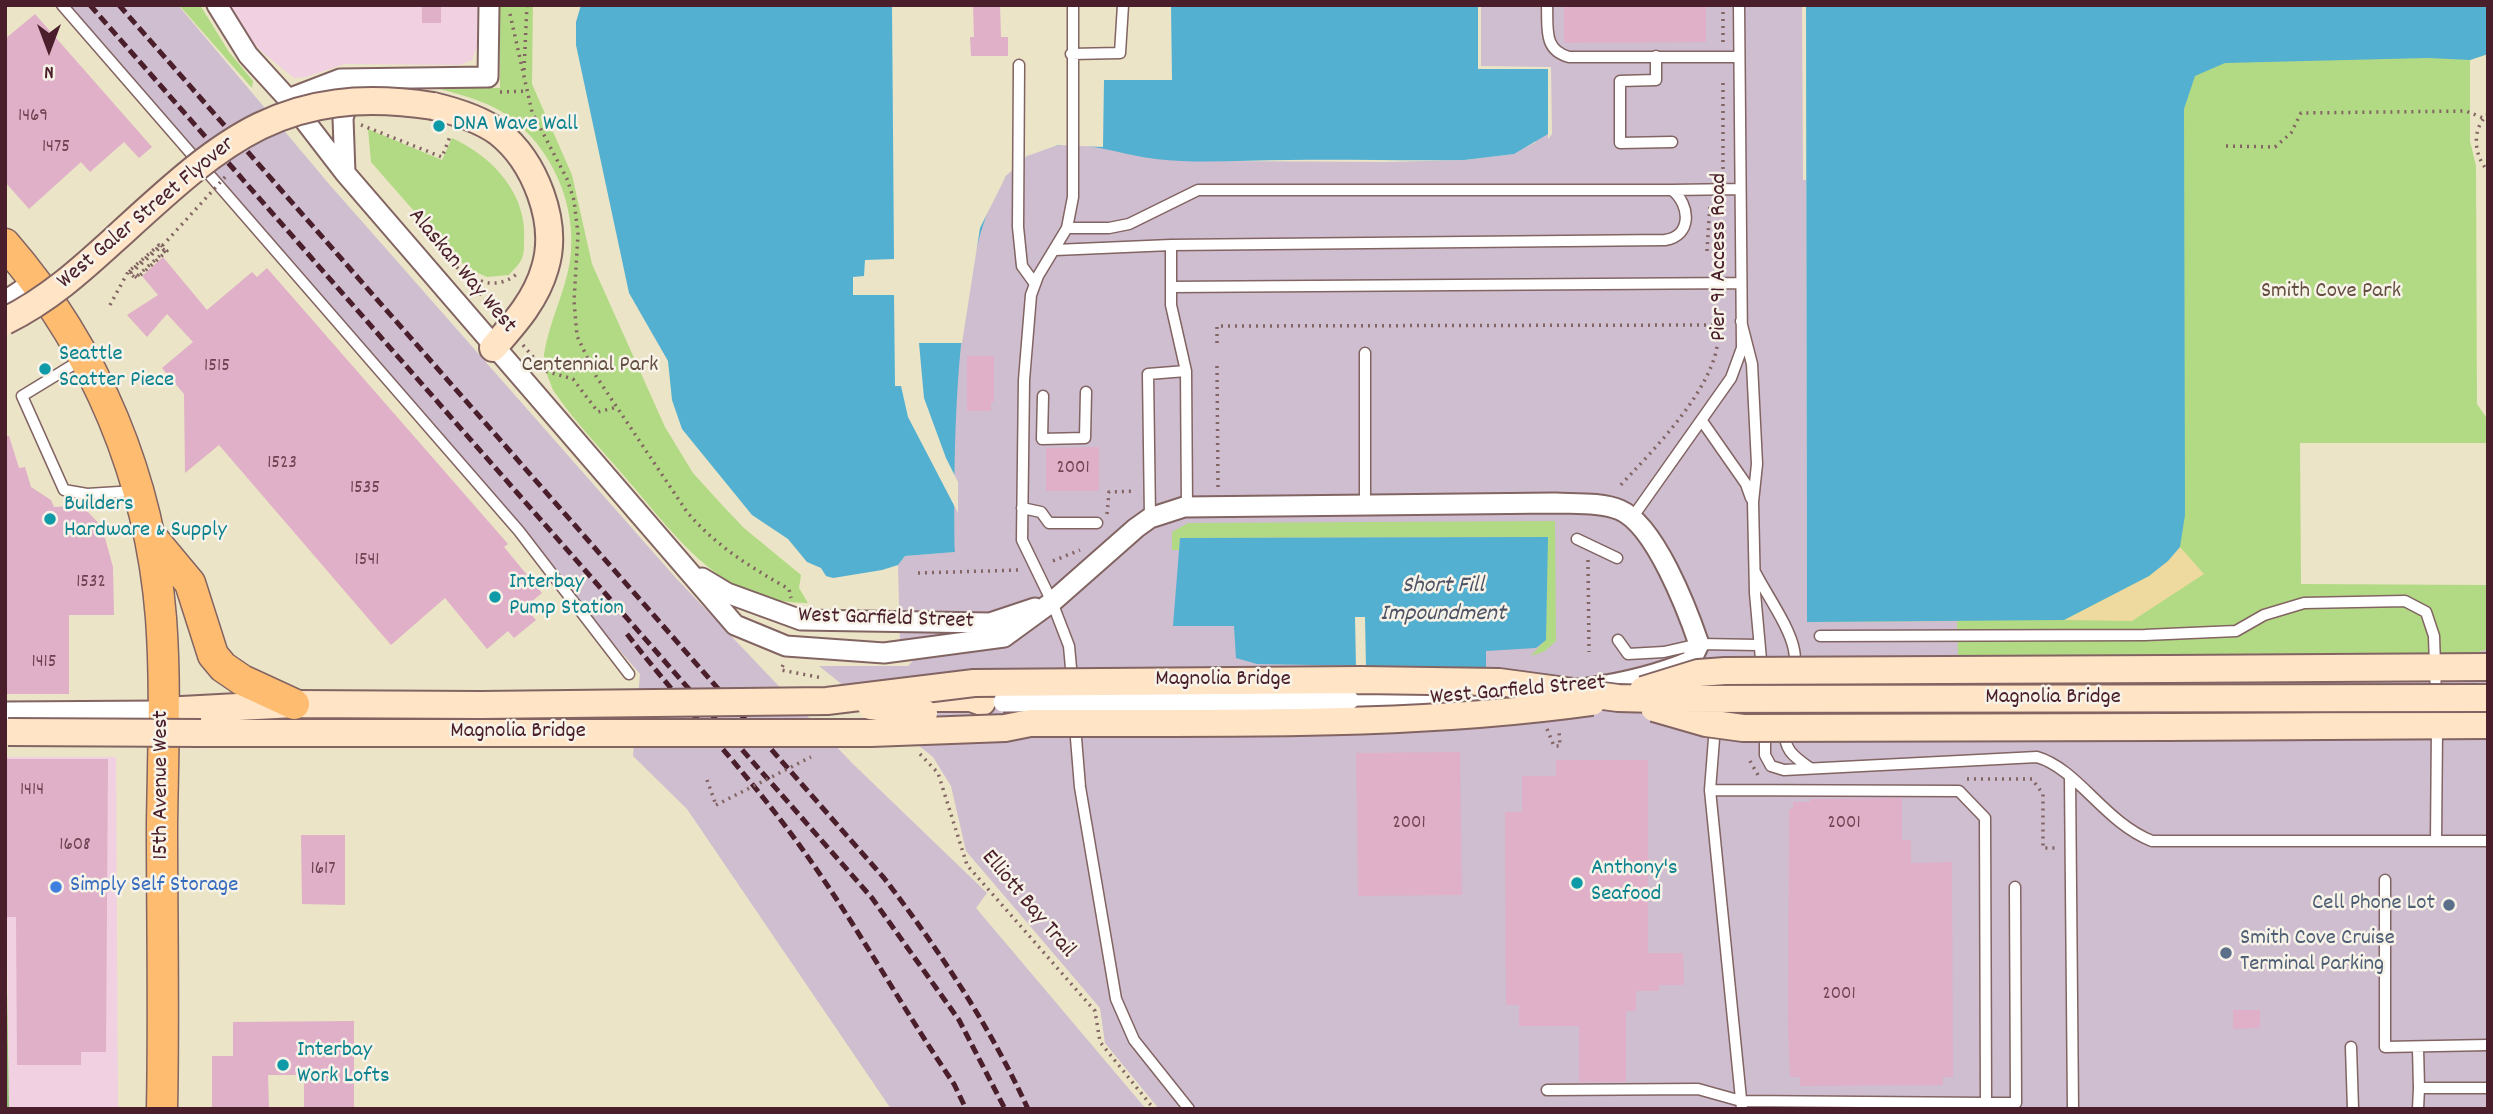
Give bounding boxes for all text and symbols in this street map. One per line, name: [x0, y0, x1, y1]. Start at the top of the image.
north arrow: [14, 14, 84, 84]
text: N: [44, 57, 54, 84]
house number: 1469: [18, 106, 48, 128]
place label: DNA Wave Wall: [453, 112, 578, 140]
marker: DNA Wave Wall: [431, 118, 447, 134]
street label: West Galer Street Flyover: [53, 132, 241, 296]
house number: 1475: [42, 137, 70, 159]
street label: Pier 91 Access Road: [1707, 173, 1735, 341]
street label: Alaskan Way West: [401, 204, 521, 340]
park label: Smith Cove Park: [2261, 279, 2401, 307]
place label: Seattle Scatter Piece: [59, 342, 174, 396]
park label: Centennial Park: [522, 353, 658, 381]
house number: 1515: [204, 356, 230, 378]
marker: Seattle Scatter Piece: [37, 361, 53, 377]
house number: 1523: [267, 453, 297, 475]
house number: 2001: [1056, 458, 1090, 480]
house number: 1535: [350, 478, 380, 500]
place label: Builders Hardware & Supply: [64, 492, 227, 546]
marker: Builders Hardware & Supply: [42, 511, 58, 527]
house number: 1541: [354, 550, 380, 572]
place label: Interbay Pump Station: [509, 570, 624, 624]
house number: 1532: [76, 572, 106, 594]
water label: Short Fill Impoundment: [1380, 574, 1506, 630]
marker: Interbay Pump Station: [487, 589, 503, 605]
street label: West Garfield Street: [798, 603, 974, 637]
house number: 1415: [31, 652, 57, 674]
street label: Magnolia Bridge: [1155, 667, 1291, 695]
street label: West Garfield Street: [1429, 671, 1607, 713]
street label: Magnolia Bridge: [1985, 685, 2121, 713]
street label: 15th Avenue West: [149, 710, 177, 860]
street label: Magnolia Bridge: [450, 719, 586, 747]
house number: 1414: [20, 780, 44, 802]
house number: 2001: [1392, 813, 1426, 835]
house number: 2001: [1827, 813, 1861, 835]
house number: 1608: [59, 835, 91, 857]
street label: Elliott Bay Trail: [974, 845, 1080, 965]
place label: Anthony's Seafood: [1591, 856, 1678, 910]
house number: 1617: [311, 859, 335, 881]
place label: Simply Self Storage: [70, 873, 238, 901]
marker: Anthony's Seafood: [1569, 875, 1585, 891]
marker: Simply Self Storage: [48, 879, 64, 895]
place label: Cell Phone Lot: [2312, 891, 2435, 919]
marker: Cell Phone Lot: [2441, 897, 2457, 913]
place label: Smith Cove Cruise Terminal Parking: [2240, 926, 2395, 980]
marker: Smith Cove Cruise Terminal Parking: [2218, 945, 2234, 961]
house number: 2001: [1822, 984, 1856, 1006]
place label: Interbay Work Lofts: [297, 1038, 390, 1092]
marker: Interbay Work Lofts: [275, 1057, 291, 1073]

